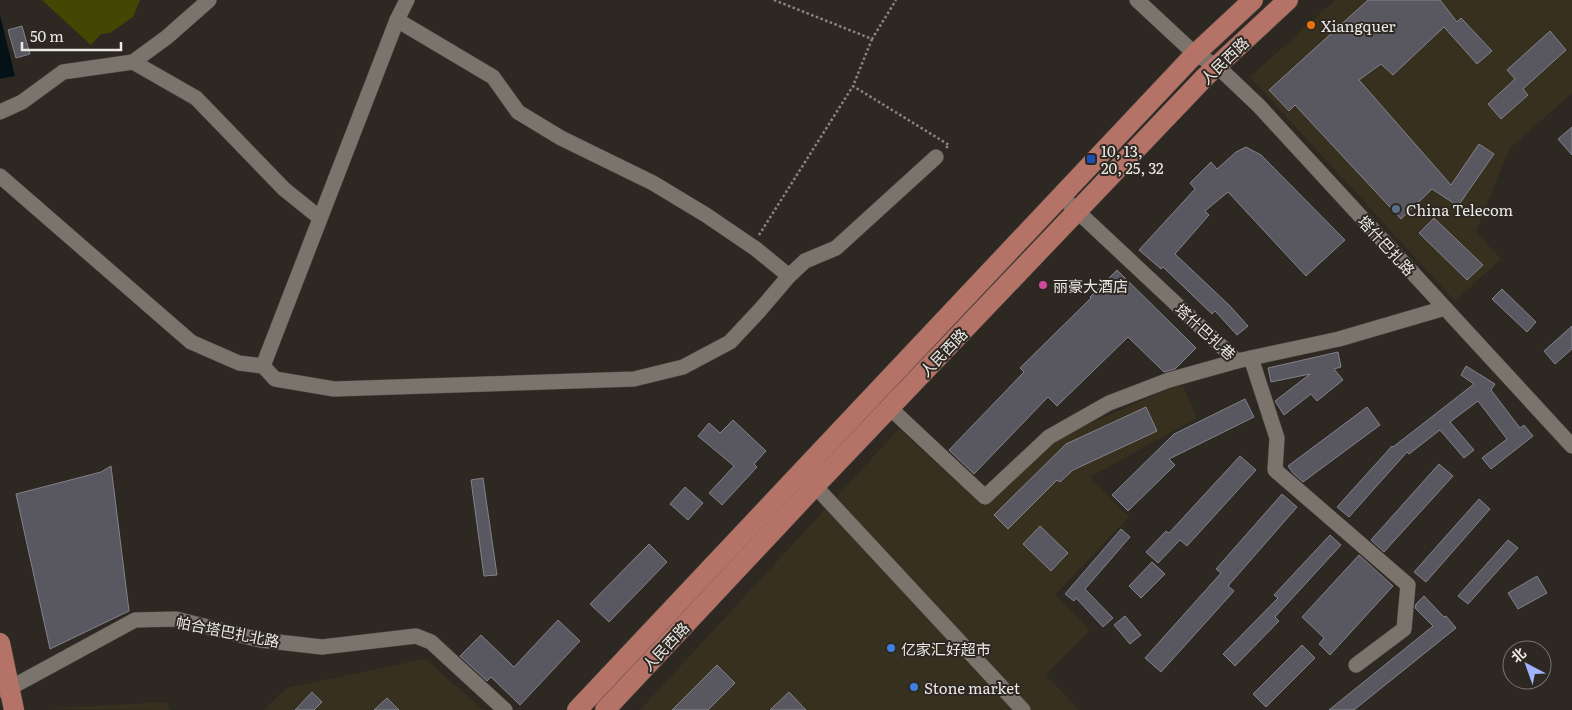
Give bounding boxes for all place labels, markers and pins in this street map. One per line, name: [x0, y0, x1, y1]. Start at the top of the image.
place label: Xiangquer: [1321, 14, 1396, 37]
marker: Xiangquer: [1305, 19, 1317, 31]
place label: 10, 13, 20, 25, 32: [1101, 139, 1164, 179]
marker: 10, 13, 20, 25, 32: [1085, 153, 1097, 165]
place label: China Telecom: [1406, 198, 1514, 221]
marker: China Telecom: [1390, 203, 1402, 215]
place label: 丽豪大酒店: [1053, 274, 1128, 297]
marker: 丽豪大酒店: [1037, 279, 1049, 291]
place label: 亿家汇好超市: [901, 637, 991, 660]
marker: 亿家汇好超市: [885, 642, 897, 654]
place label: Stone market: [924, 676, 1020, 699]
marker: Stone market: [908, 681, 920, 693]

